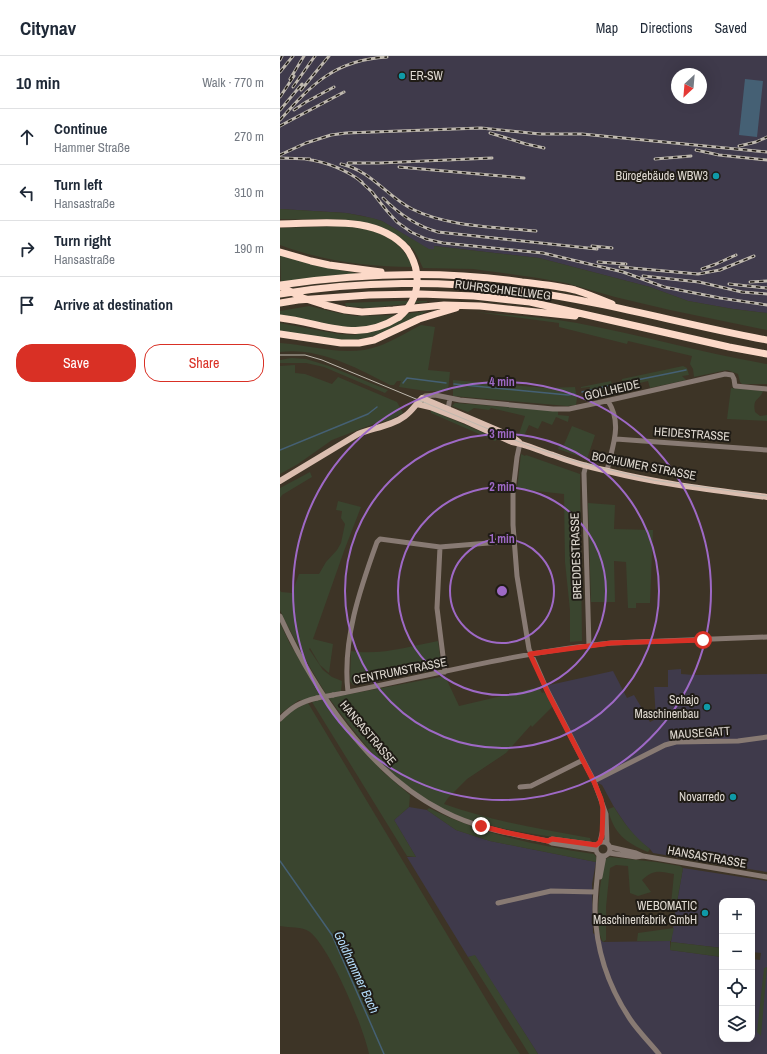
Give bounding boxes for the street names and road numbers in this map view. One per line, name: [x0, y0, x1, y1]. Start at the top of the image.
street label: RUHRSCHNELLWEG: [454, 276, 552, 304]
street label: GOLLHEIDE: [583, 376, 641, 404]
street label: HEIDESTRASSE: [654, 423, 730, 445]
street label: BOCHUMER STRASSE: [590, 448, 698, 484]
street label: BREDDESTRASSE: [566, 512, 586, 600]
street label: CENTRUMSTRASSE: [352, 654, 448, 688]
street label: HANSASTRASSE: [336, 697, 400, 769]
street label: MAUSEGATT: [669, 723, 731, 743]
street label: HANSASTRASSE: [666, 842, 748, 872]

